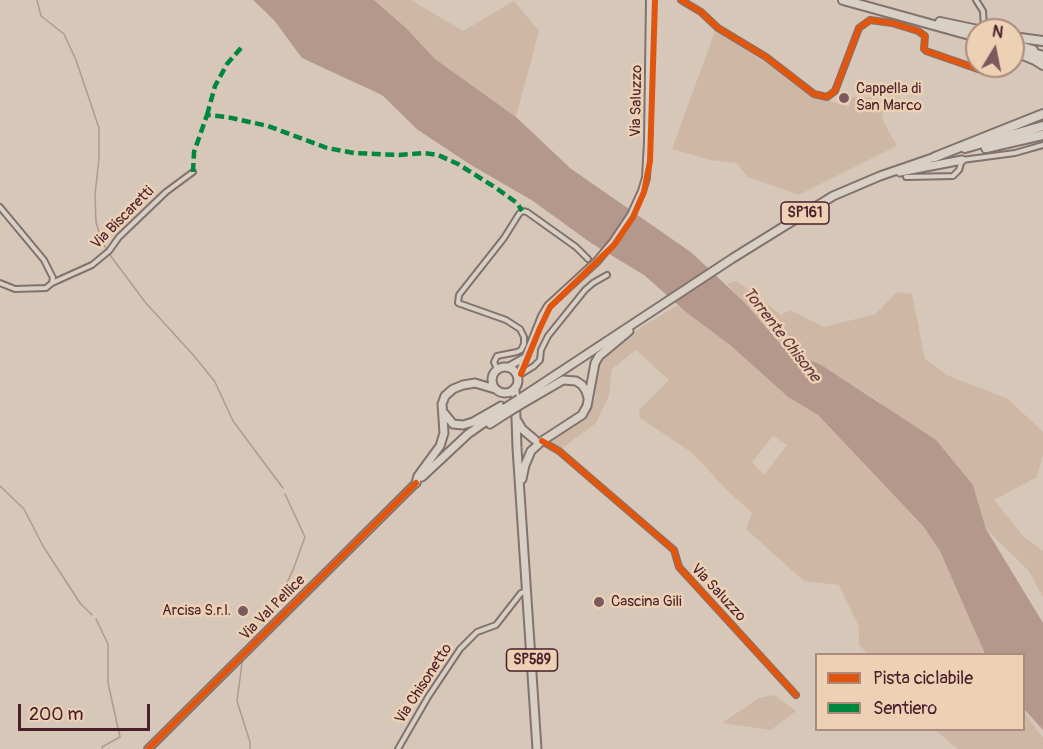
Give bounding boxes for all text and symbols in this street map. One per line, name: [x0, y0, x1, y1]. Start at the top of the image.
north arrow: [965, 18, 1025, 78]
text: N: [991, 21, 1005, 43]
street label: Via Saluzzo: [627, 65, 647, 137]
place label: Cappella di San Marco: [856, 80, 922, 115]
marker: Cappella di San Marco: [837, 91, 851, 105]
street label: Via Biscaretti: [88, 183, 158, 253]
road number: SP161: [781, 202, 829, 224]
water label: Torrente Chisone: [738, 284, 824, 386]
street label: Via Saluzzo: [687, 560, 749, 626]
street label: Via Val Pellice: [237, 572, 309, 644]
place label: Cascina Gili: [611, 593, 682, 611]
marker: Cascina Gili: [592, 595, 606, 609]
place label: Arcisa S.r.l.: [162, 602, 231, 620]
marker: Arcisa S.r.l.: [236, 604, 250, 618]
street label: Via Chisonetto: [391, 641, 457, 727]
road number: SP589: [506, 649, 558, 671]
legend: [815, 653, 1025, 731]
text: Pista ciclabile: [873, 667, 973, 690]
scale bar: [21, 692, 153, 730]
text: Sentiero: [873, 697, 937, 720]
text: 200 m: [29, 703, 84, 726]

